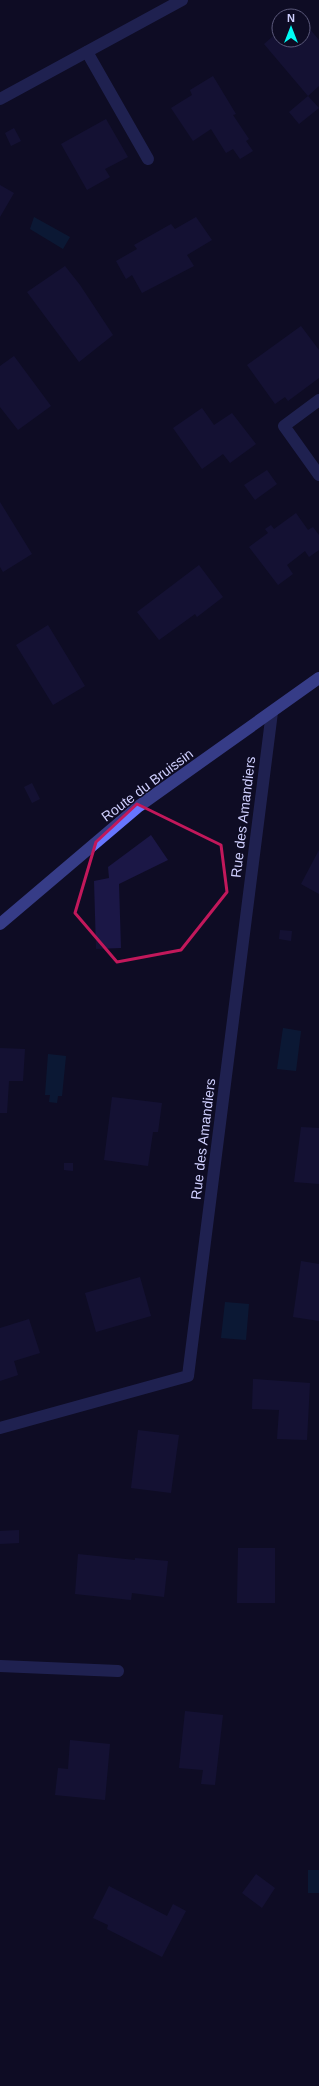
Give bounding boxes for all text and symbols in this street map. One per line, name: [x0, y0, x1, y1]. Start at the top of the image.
north arrow: [271, 8, 311, 48]
text: N: [287, 12, 295, 24]
street label: Route du Bruissin: [98, 745, 196, 825]
street label: Rue des Amandiers: [228, 755, 258, 879]
street label: Rue des Amandiers: [188, 1077, 218, 1201]

